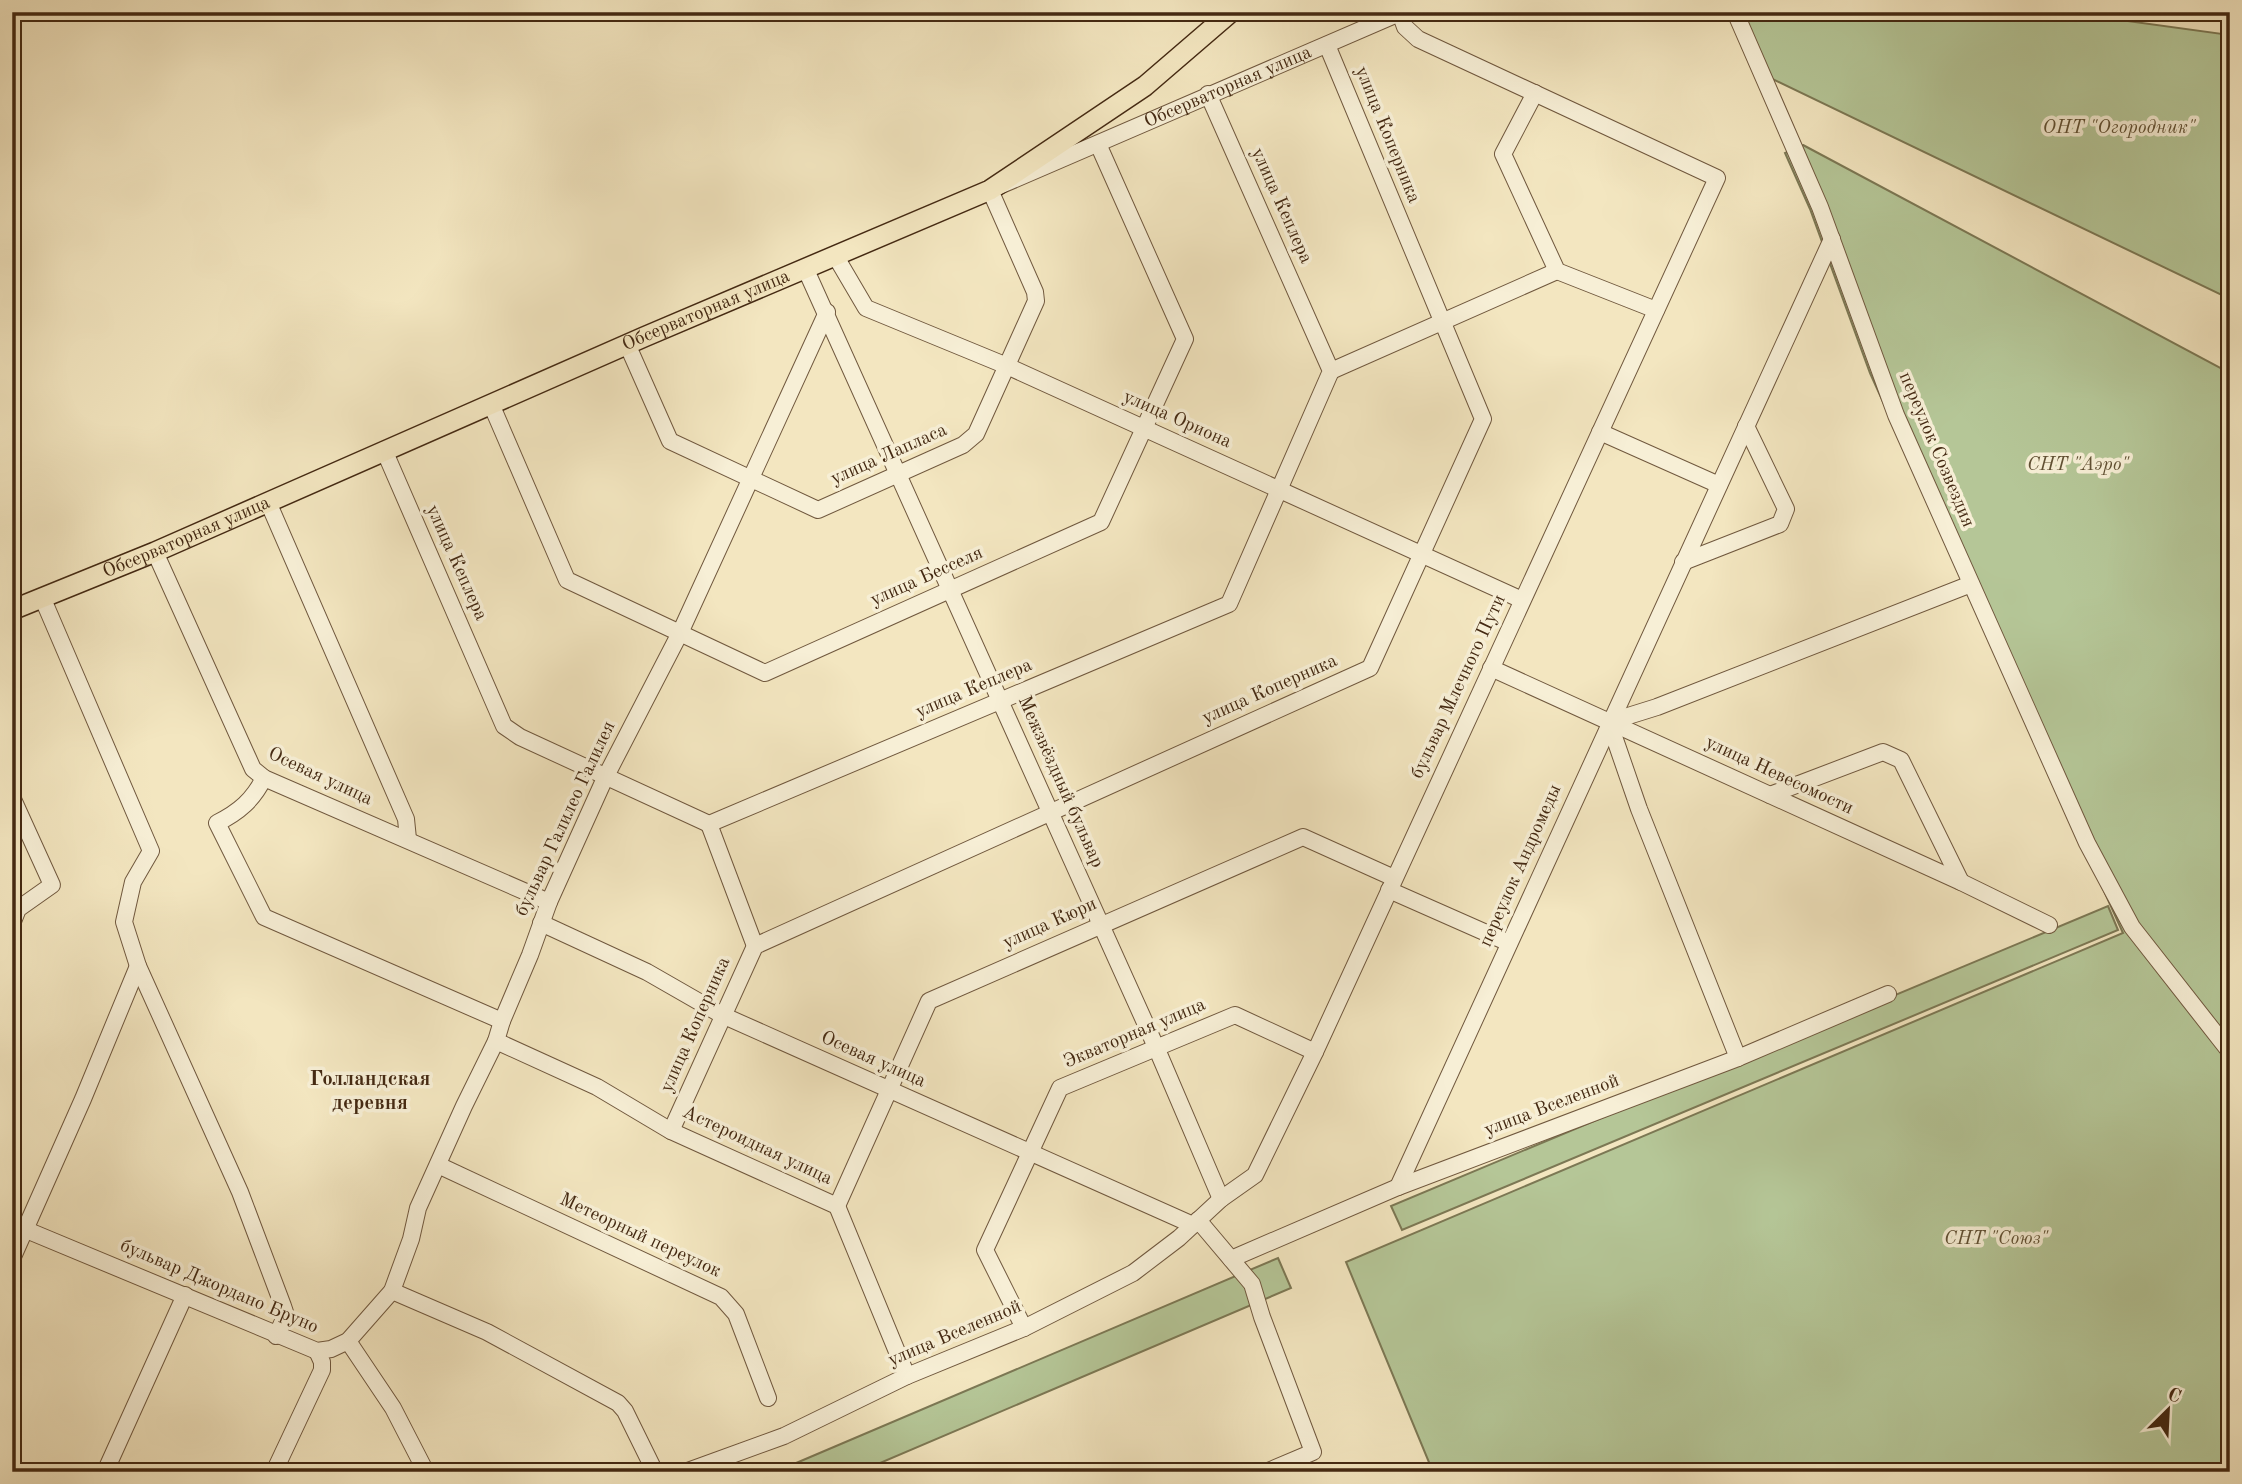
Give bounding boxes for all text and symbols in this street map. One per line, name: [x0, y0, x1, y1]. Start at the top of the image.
street label: Обсерваторная улица: [1142, 43, 1315, 132]
street label: улица Коперника: [1351, 64, 1423, 207]
park label: ОНТ "Огородник": [2043, 119, 2196, 138]
street label: улица Кеплера: [1247, 145, 1315, 267]
street label: Обсерваторная улица: [620, 266, 793, 355]
street label: переулок Созвездия: [1895, 370, 1977, 530]
street label: улица Ориона: [1120, 388, 1235, 453]
street label: улица Лапласа: [828, 421, 951, 489]
park label: СНТ "Аэро": [2027, 456, 2130, 475]
street label: Обсерваторная улица: [100, 493, 274, 582]
street label: улица Кеплера: [422, 502, 490, 624]
street label: улица Бесселя: [868, 544, 986, 610]
street label: бульвар Млечного Пути: [1408, 592, 1510, 782]
street label: улица Коперника: [1200, 651, 1341, 728]
street label: улица Кеплера: [913, 656, 1036, 722]
street label: Межзвёздный бульвар: [1014, 693, 1106, 871]
street label: бульвар Галилео Галилея: [512, 718, 620, 919]
street label: улица Невесомости: [1702, 733, 1856, 819]
street label: Осевая улица: [265, 745, 376, 810]
street label: переулок Андромеды: [1477, 782, 1565, 950]
street label: улица Кюри: [1000, 895, 1100, 953]
street label: улица Коперника: [658, 954, 735, 1095]
street label: Экваторная улица: [1061, 995, 1209, 1072]
street label: Осевая улица: [818, 1028, 929, 1092]
district label: Голландская деревня: [310, 1069, 430, 1114]
street label: улица Вселенной: [1482, 1072, 1622, 1140]
street label: Астероидная улица: [679, 1103, 835, 1189]
street label: Метеорный переулок: [556, 1190, 724, 1282]
park label: СНТ "Союз": [1944, 1230, 2049, 1249]
street label: бульвар Джордано Бруно: [117, 1237, 321, 1337]
street label: улица Вселенной: [886, 1297, 1024, 1371]
north arrow: [2134, 1376, 2204, 1446]
text: С: [2164, 1386, 2183, 1408]

